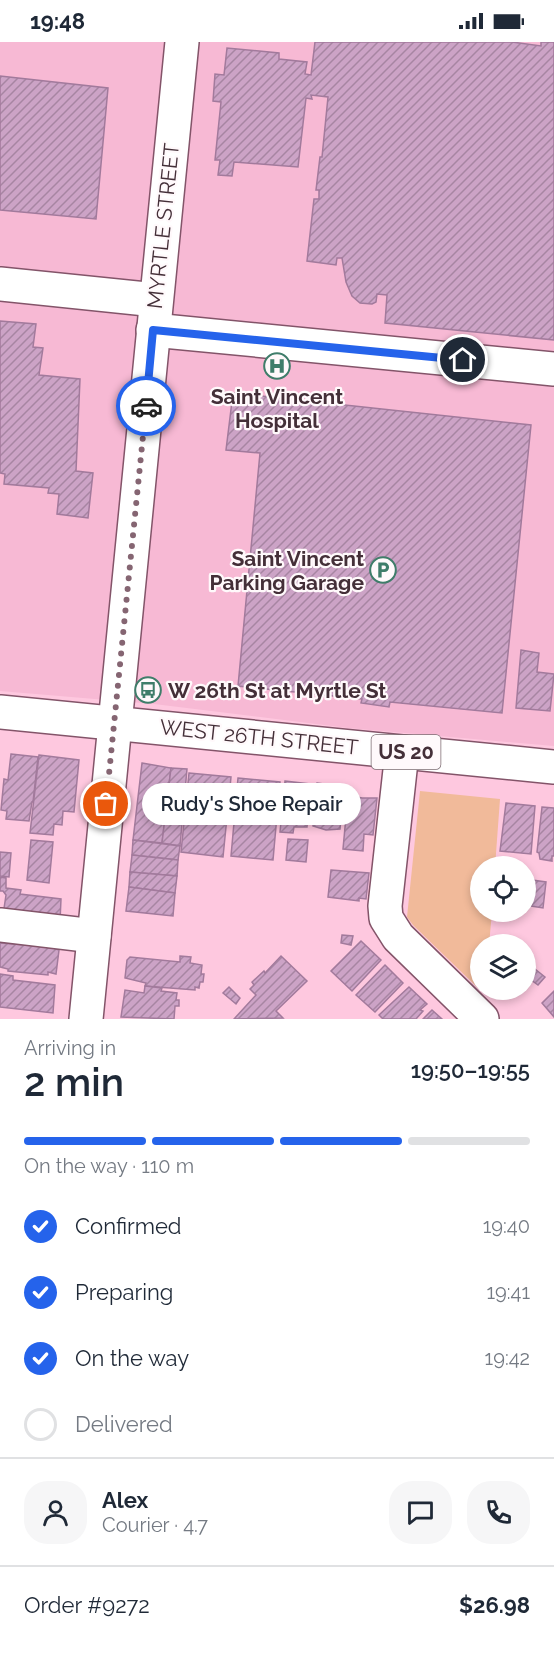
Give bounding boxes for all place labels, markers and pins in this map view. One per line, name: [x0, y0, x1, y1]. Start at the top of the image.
pin: [437, 334, 488, 385]
hospital icon: Saint Vincent Hospital: [262, 351, 292, 381]
place label: Saint Vincent Hospital: [211, 384, 343, 433]
place label: Saint Vincent Parking Garage: [209, 546, 364, 595]
parking icon: Saint Vincent Parking Garage: [368, 555, 398, 585]
bus stop icon: W 26th St at Myrtle St: [133, 675, 163, 705]
place label: W 26th St at Myrtle St: [168, 678, 386, 703]
pin: [80, 778, 131, 829]
callout: Rudy's Shoe Repair: [142, 783, 361, 825]

